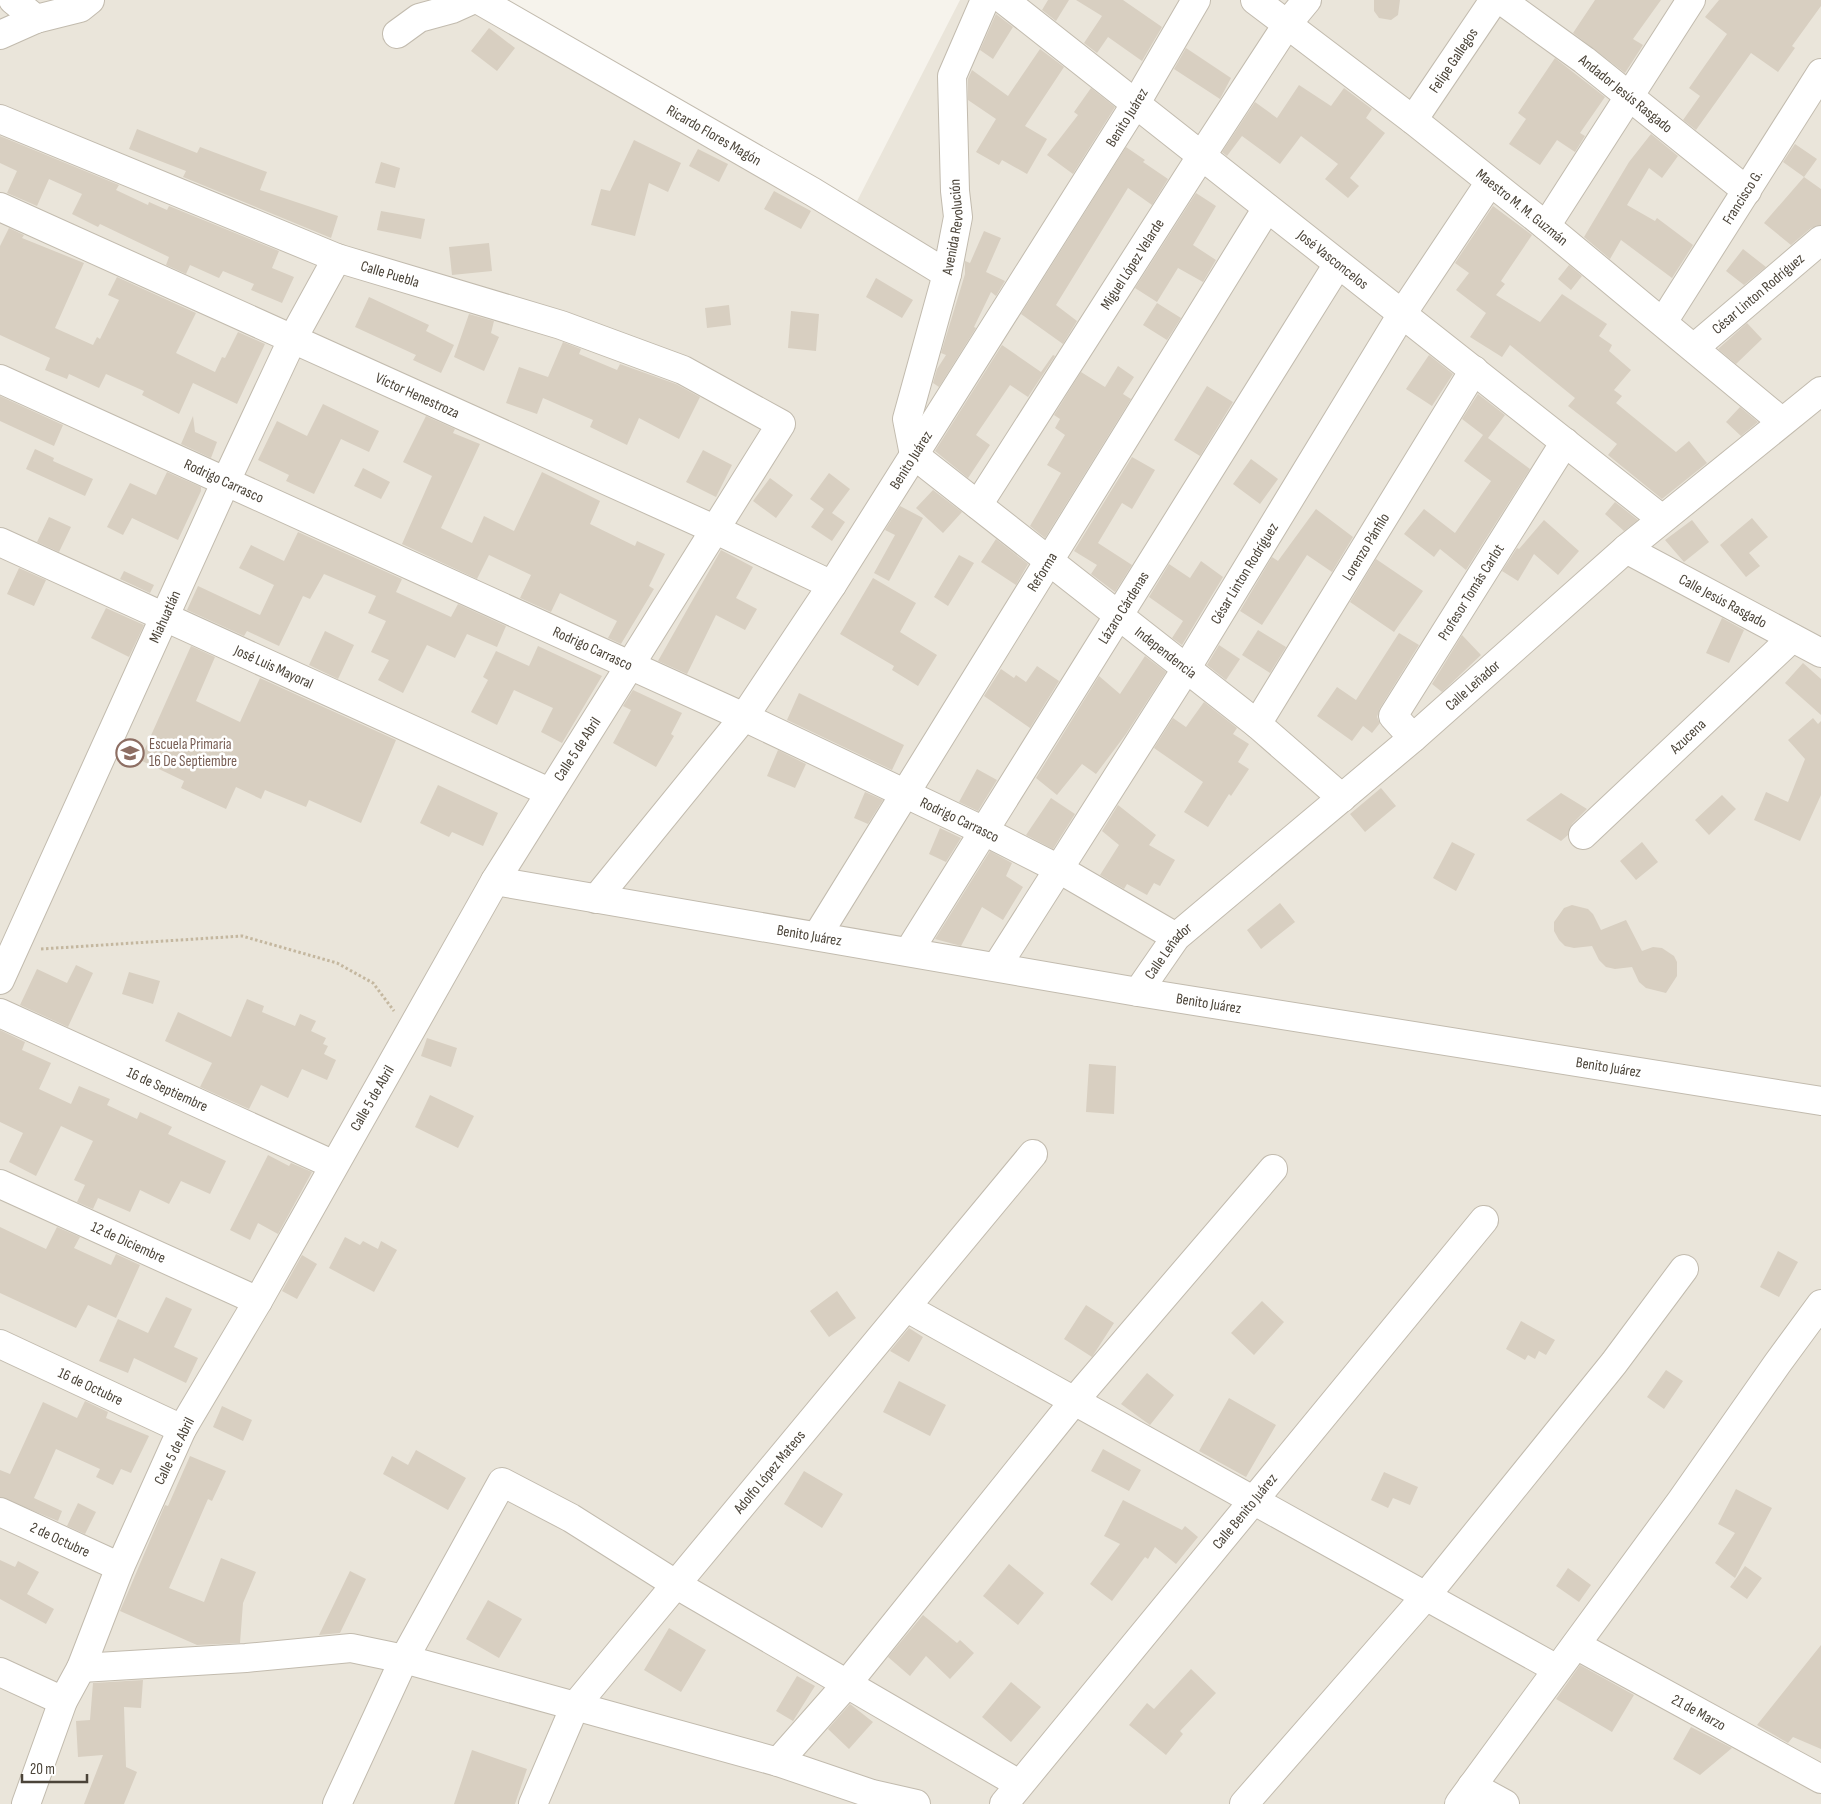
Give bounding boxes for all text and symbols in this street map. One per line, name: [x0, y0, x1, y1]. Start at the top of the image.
street label: Felipe Gallegos: [1425, 24, 1482, 97]
street label: Andador Jesús Rasgado: [1574, 50, 1676, 137]
street label: Benito Juárez: [1102, 84, 1153, 151]
street label: Ricardo Flores Magón: [663, 101, 764, 170]
street label: Maestro M. M. Guzmán: [1472, 165, 1572, 250]
street label: Francisco G.: [1718, 166, 1767, 228]
street label: Avenida Revolución: [938, 179, 968, 277]
street label: Miguel López Velarde: [1097, 215, 1169, 313]
street label: José Vasconcelos: [1292, 225, 1372, 294]
street label: César Linton Rodríguez: [1708, 249, 1809, 339]
street label: Calle Puebla: [358, 257, 422, 292]
street label: Víctor Henestroza: [372, 369, 463, 423]
street label: Benito Juárez: [886, 427, 937, 493]
street label: Rodrigo Carrasco: [181, 455, 267, 508]
street label: Lorenzo Pánfilo: [1338, 510, 1394, 584]
street label: César Linton Rodríguez: [1206, 519, 1283, 628]
street label: Profesor Tomás Carlot: [1434, 540, 1509, 644]
street label: Reforma: [1023, 549, 1062, 595]
street label: Lázaro Cárdenas: [1094, 568, 1154, 648]
street label: Calle Jesús Rasgado: [1675, 570, 1770, 632]
street label: Miahuatlán: [145, 588, 185, 646]
street label: Rodrigo Carrasco: [550, 622, 635, 675]
street label: Independencia: [1131, 623, 1201, 683]
street label: José Luis Mayoral: [230, 641, 316, 693]
street label: Calle Leñador: [1441, 656, 1505, 715]
street label: Calle 5 de Abril: [550, 714, 605, 785]
street label: Azucena: [1665, 715, 1710, 759]
place label: Escuela Primaria 16 De Septiembre: [149, 735, 237, 771]
school or university icon: Escuela Primaria 16 De Septiembre: [115, 738, 145, 768]
street label: Rodrigo Carrasco: [917, 793, 1002, 847]
street label: Calle Leñador: [1140, 918, 1197, 983]
street label: Benito Juárez: [775, 921, 844, 951]
street label: Benito Juárez: [1175, 989, 1243, 1018]
street label: Benito Juárez: [1575, 1053, 1643, 1082]
street label: Calle 5 de Abril: [346, 1062, 399, 1134]
street label: 16 de Septiembre: [124, 1063, 211, 1116]
street label: 12 de Diciembre: [88, 1218, 168, 1268]
street label: 16 de Octubre: [55, 1363, 126, 1410]
street label: Calle 5 de Abril: [150, 1414, 199, 1488]
street label: Adolfo López Mateos: [729, 1427, 810, 1518]
street label: Calle Benito Juárez: [1208, 1469, 1282, 1553]
street label: 2 de Octubre: [27, 1518, 93, 1562]
street label: 21 de Marzo: [1668, 1690, 1729, 1735]
scale bar: [22, 1752, 88, 1784]
text: 20 m: [30, 1760, 55, 1779]

